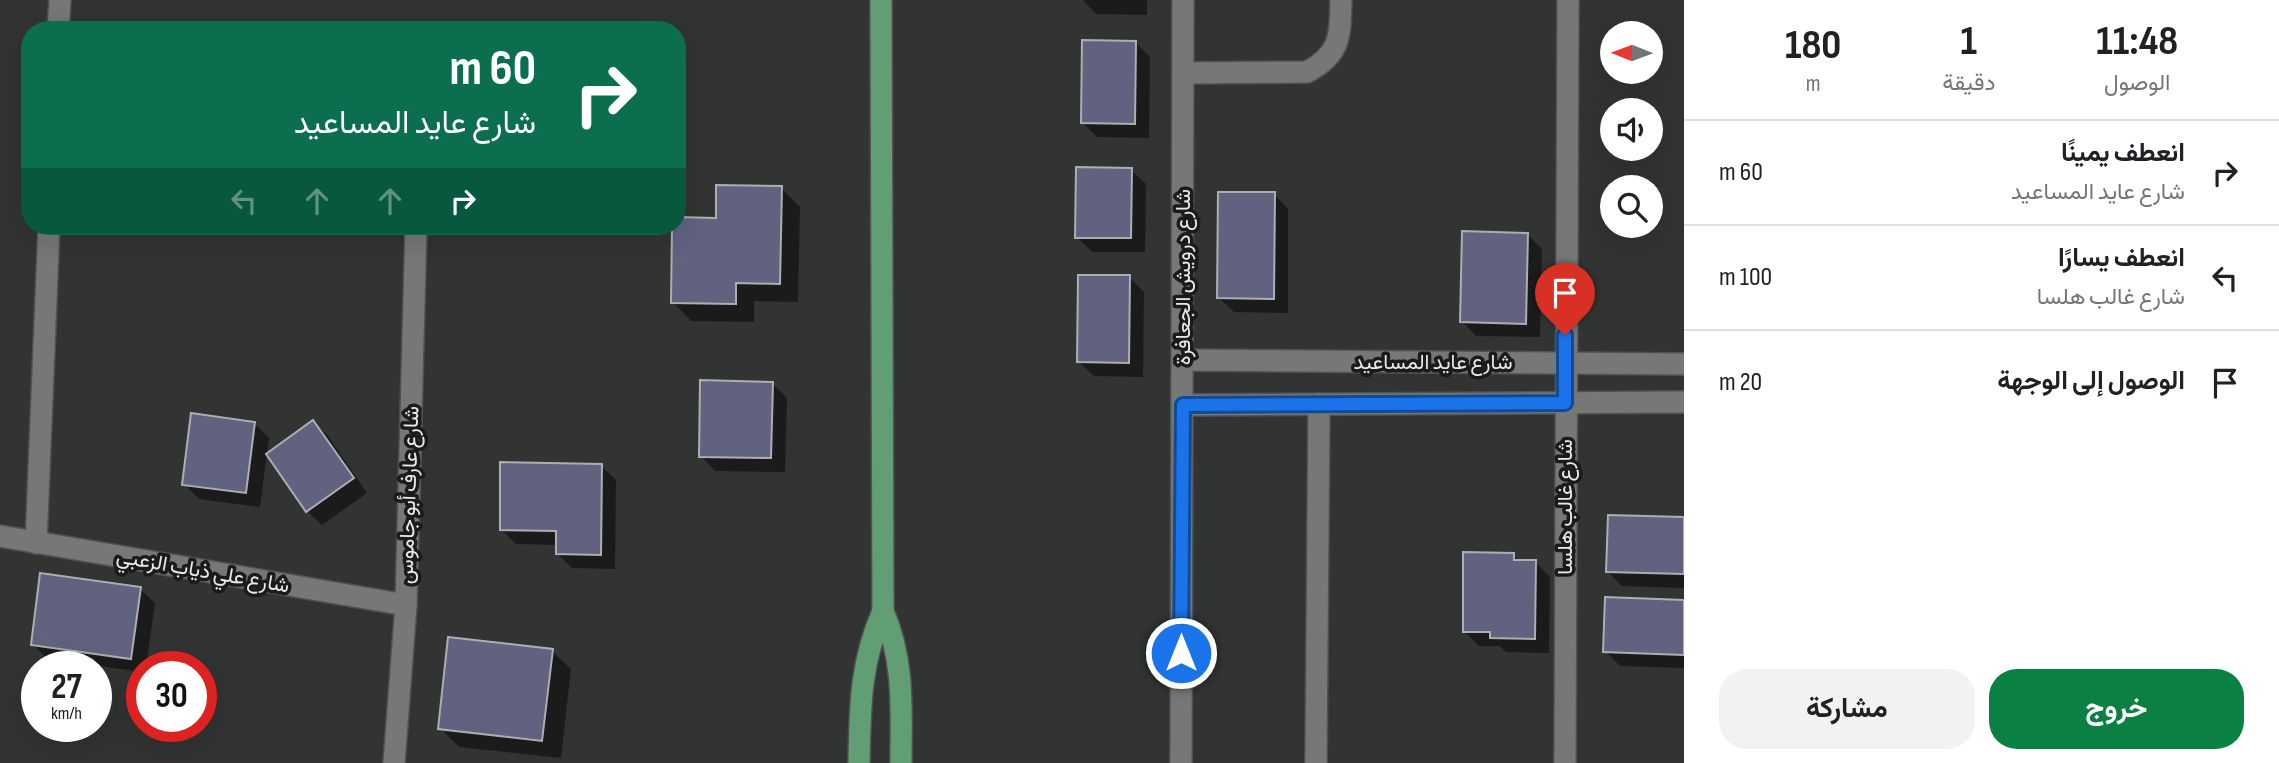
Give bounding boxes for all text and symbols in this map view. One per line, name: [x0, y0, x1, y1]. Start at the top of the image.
text: 1: [1961, 16, 1977, 67]
text: 11:48: [2096, 16, 2178, 67]
text: 180: [1785, 20, 1841, 71]
north arrow: [1600, 21, 1662, 84]
map controls: [1600, 21, 1663, 238]
text: 60 m: [449, 40, 536, 99]
icon: right: [560, 49, 651, 140]
text: دقيقة: [1942, 69, 1995, 97]
text: الوصول: [2104, 69, 2170, 97]
text: m: [1806, 70, 1820, 98]
button: sound: [1600, 98, 1663, 161]
text: شارع عايد المساعيد: [294, 104, 536, 143]
text: انعطف يمينًا: [2061, 138, 2185, 169]
icon: right: [2206, 154, 2244, 192]
text: 60 m: [1719, 157, 1763, 188]
button: search: [1600, 175, 1663, 238]
text: شارع عايد المساعيد: [2011, 178, 2185, 206]
icon: left: [225, 182, 263, 220]
icon: ahead: [298, 182, 336, 220]
icon: ahead: [371, 182, 409, 220]
icon: right: [444, 182, 482, 220]
street label: شارع درويش الجعافرة: [1171, 189, 1197, 365]
text: انعطف يسارًا: [2058, 243, 2185, 274]
icon: left: [2206, 259, 2244, 297]
text: 100 m: [1719, 262, 1772, 293]
pin: [1535, 263, 1595, 335]
icon: arrive: [1546, 274, 1584, 312]
text: شارع غالب هلسا: [2037, 283, 2185, 311]
street label: شارع عايد المساعيد: [1354, 350, 1513, 376]
icon: arrive: [2206, 364, 2244, 402]
text: الوصول إلى الوجهة: [1997, 366, 2185, 397]
text: 20 m: [1719, 367, 1762, 398]
street label: شارع عارف أبو جاموس: [393, 406, 426, 584]
street label: شارع غالب هلسا: [1553, 439, 1579, 575]
street label: شارع علي ذياب الزعبي: [114, 543, 291, 602]
position arrow: [1144, 616, 1218, 690]
speed limit sign: 30: [126, 651, 217, 742]
text: 27: [51, 666, 82, 709]
button: مشاركة: [1719, 669, 1975, 749]
button: خروج: [1989, 669, 2244, 749]
text: km/h: [51, 703, 82, 724]

